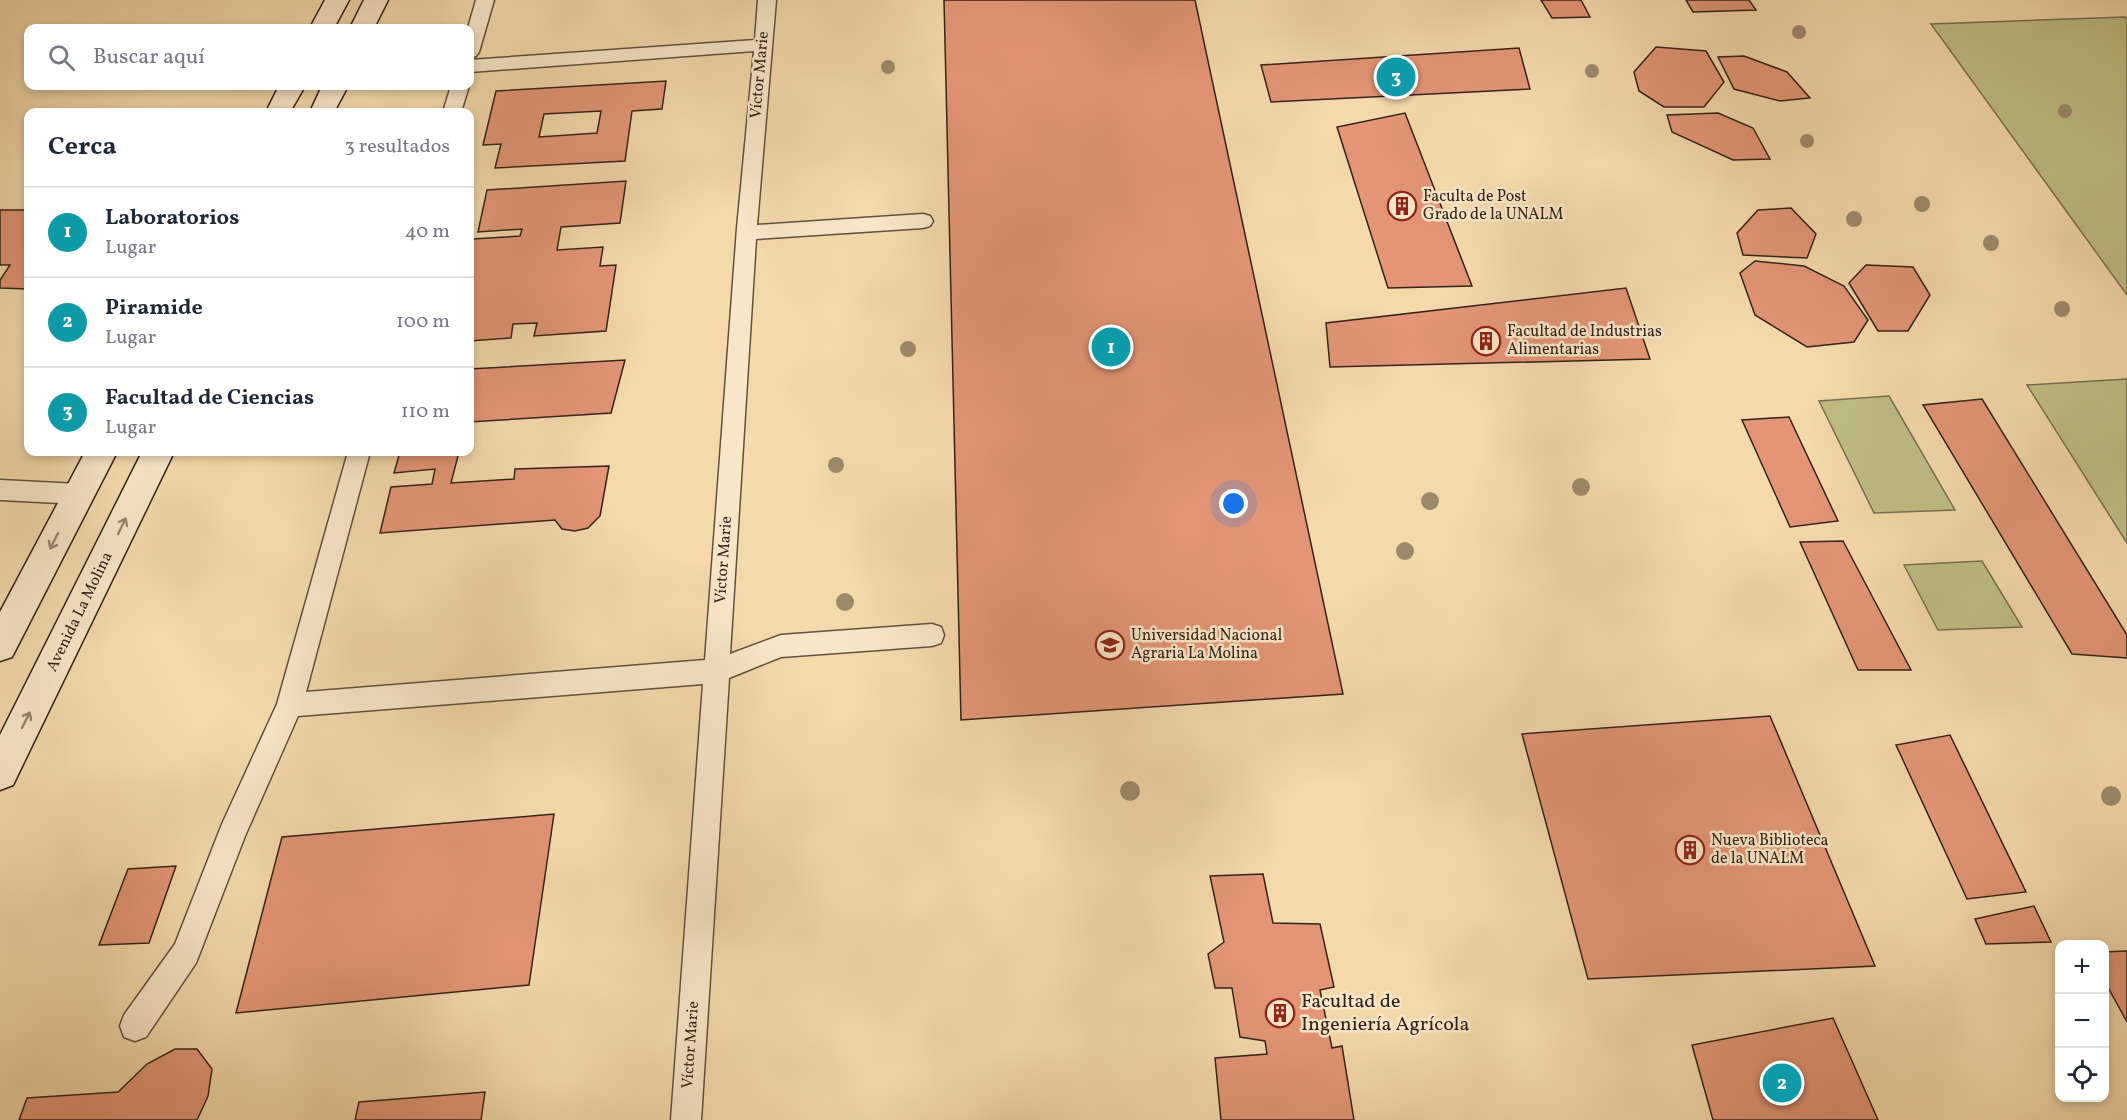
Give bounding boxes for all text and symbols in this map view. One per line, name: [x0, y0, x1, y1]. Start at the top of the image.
search box: [24, 24, 474, 90]
street label: Víctor Marie: [745, 30, 775, 120]
icon: search: [45, 41, 78, 74]
text: Buscar aquí: [93, 42, 205, 73]
pin: 3: [1376, 54, 1416, 100]
text: Cerca: [48, 129, 117, 165]
text: 3 resultados: [345, 133, 450, 161]
place label: Faculta de Post Grado de la UNALM: [1423, 186, 1563, 226]
building icon: Faculta de Post Grado de la UNALM: [1386, 190, 1418, 222]
text: Laboratorios: [105, 203, 239, 234]
text: 1: [63, 218, 72, 246]
text: 40 m: [405, 218, 450, 246]
text: Lugar: [105, 234, 156, 262]
text: Piramide: [105, 293, 203, 324]
text: 2: [62, 308, 73, 336]
text: 100 m: [396, 308, 450, 336]
place label: Facultad de Industrias Alimentarias: [1507, 321, 1662, 361]
text: Lugar: [105, 324, 156, 352]
pin: 1: [1092, 324, 1130, 370]
building icon: Facultad de Industrias Alimentarias: [1470, 325, 1502, 357]
text: Facultad de Ciencias: [105, 383, 314, 414]
text: 3: [62, 398, 73, 426]
text: 110 m: [401, 398, 450, 426]
text: Lugar: [105, 414, 156, 442]
your location: [1219, 489, 1248, 518]
street label: Víctor Marie: [710, 515, 738, 605]
one-way arrow: [116, 518, 128, 536]
one-way arrow: [48, 531, 60, 549]
street label: Avenida La Molina: [41, 548, 119, 676]
place label: Universidad Nacional Agraria La Molina: [1131, 625, 1282, 665]
school or university icon: Universidad Nacional Agraria La Molina: [1094, 629, 1126, 661]
one-way arrow: [21, 712, 33, 730]
place label: Nueva Biblioteca de la UNALM: [1711, 830, 1829, 870]
building icon: Nueva Biblioteca de la UNALM: [1674, 834, 1706, 866]
map controls: [2055, 940, 2109, 1102]
button: +: [2055, 940, 2109, 994]
place label: Facultad de Ingeniería Agrícola: [1301, 988, 1470, 1039]
button: −: [2055, 994, 2109, 1048]
building icon: Facultad de Ingeniería Agrícola: [1264, 997, 1296, 1029]
street label: Víctor Marie: [677, 1000, 705, 1090]
button: locate: [2055, 1048, 2109, 1102]
pin: 2: [1762, 1060, 1802, 1106]

